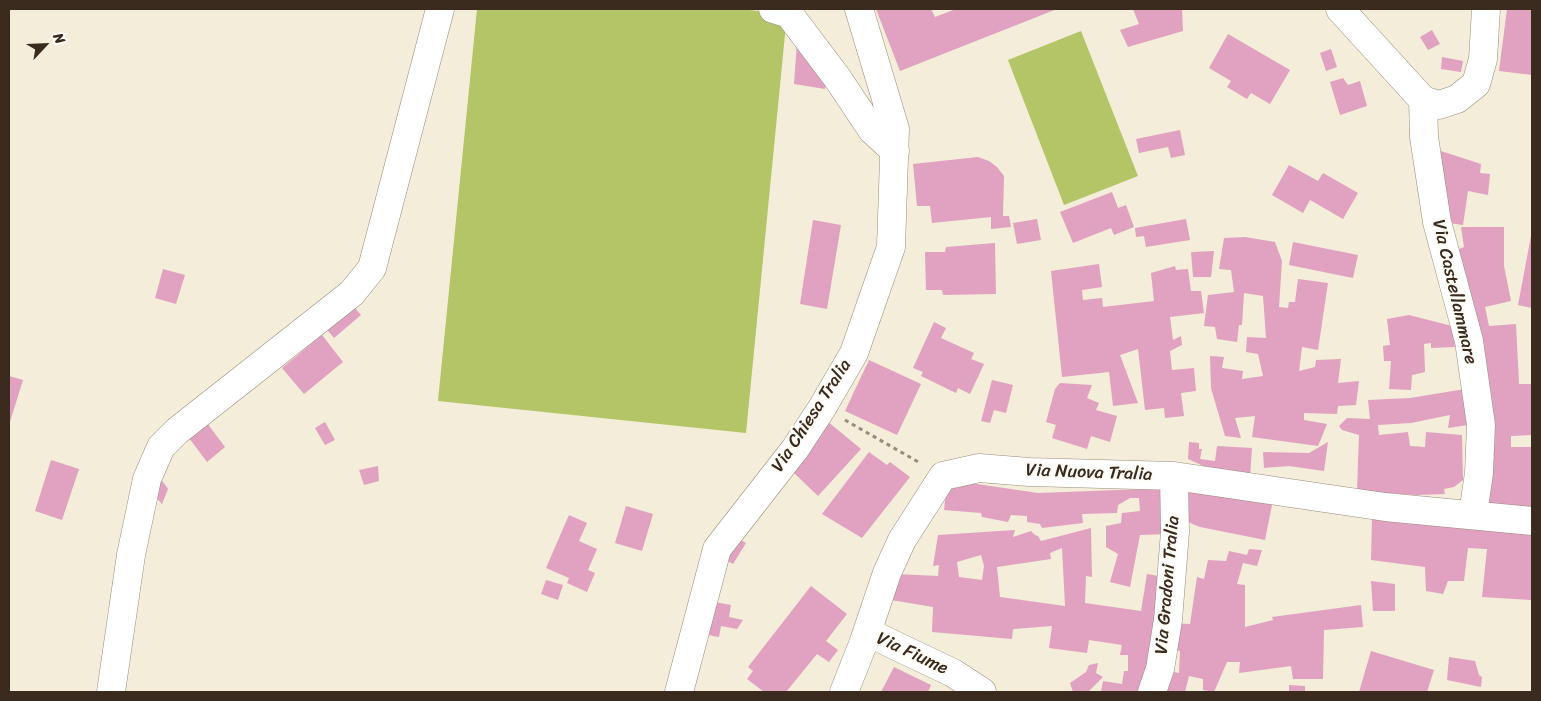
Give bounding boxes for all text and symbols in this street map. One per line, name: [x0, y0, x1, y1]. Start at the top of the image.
north arrow: [20, 20, 70, 70]
text: N: [46, 29, 72, 48]
street label: Via Castellammare: [1427, 218, 1481, 366]
street label: Via Chiesa Tralia: [767, 356, 857, 476]
street label: Via Nuova Tralia: [1025, 460, 1153, 486]
street label: Via Gradoni Tralia: [1151, 515, 1185, 655]
street label: Via Fiume: [873, 628, 951, 680]

